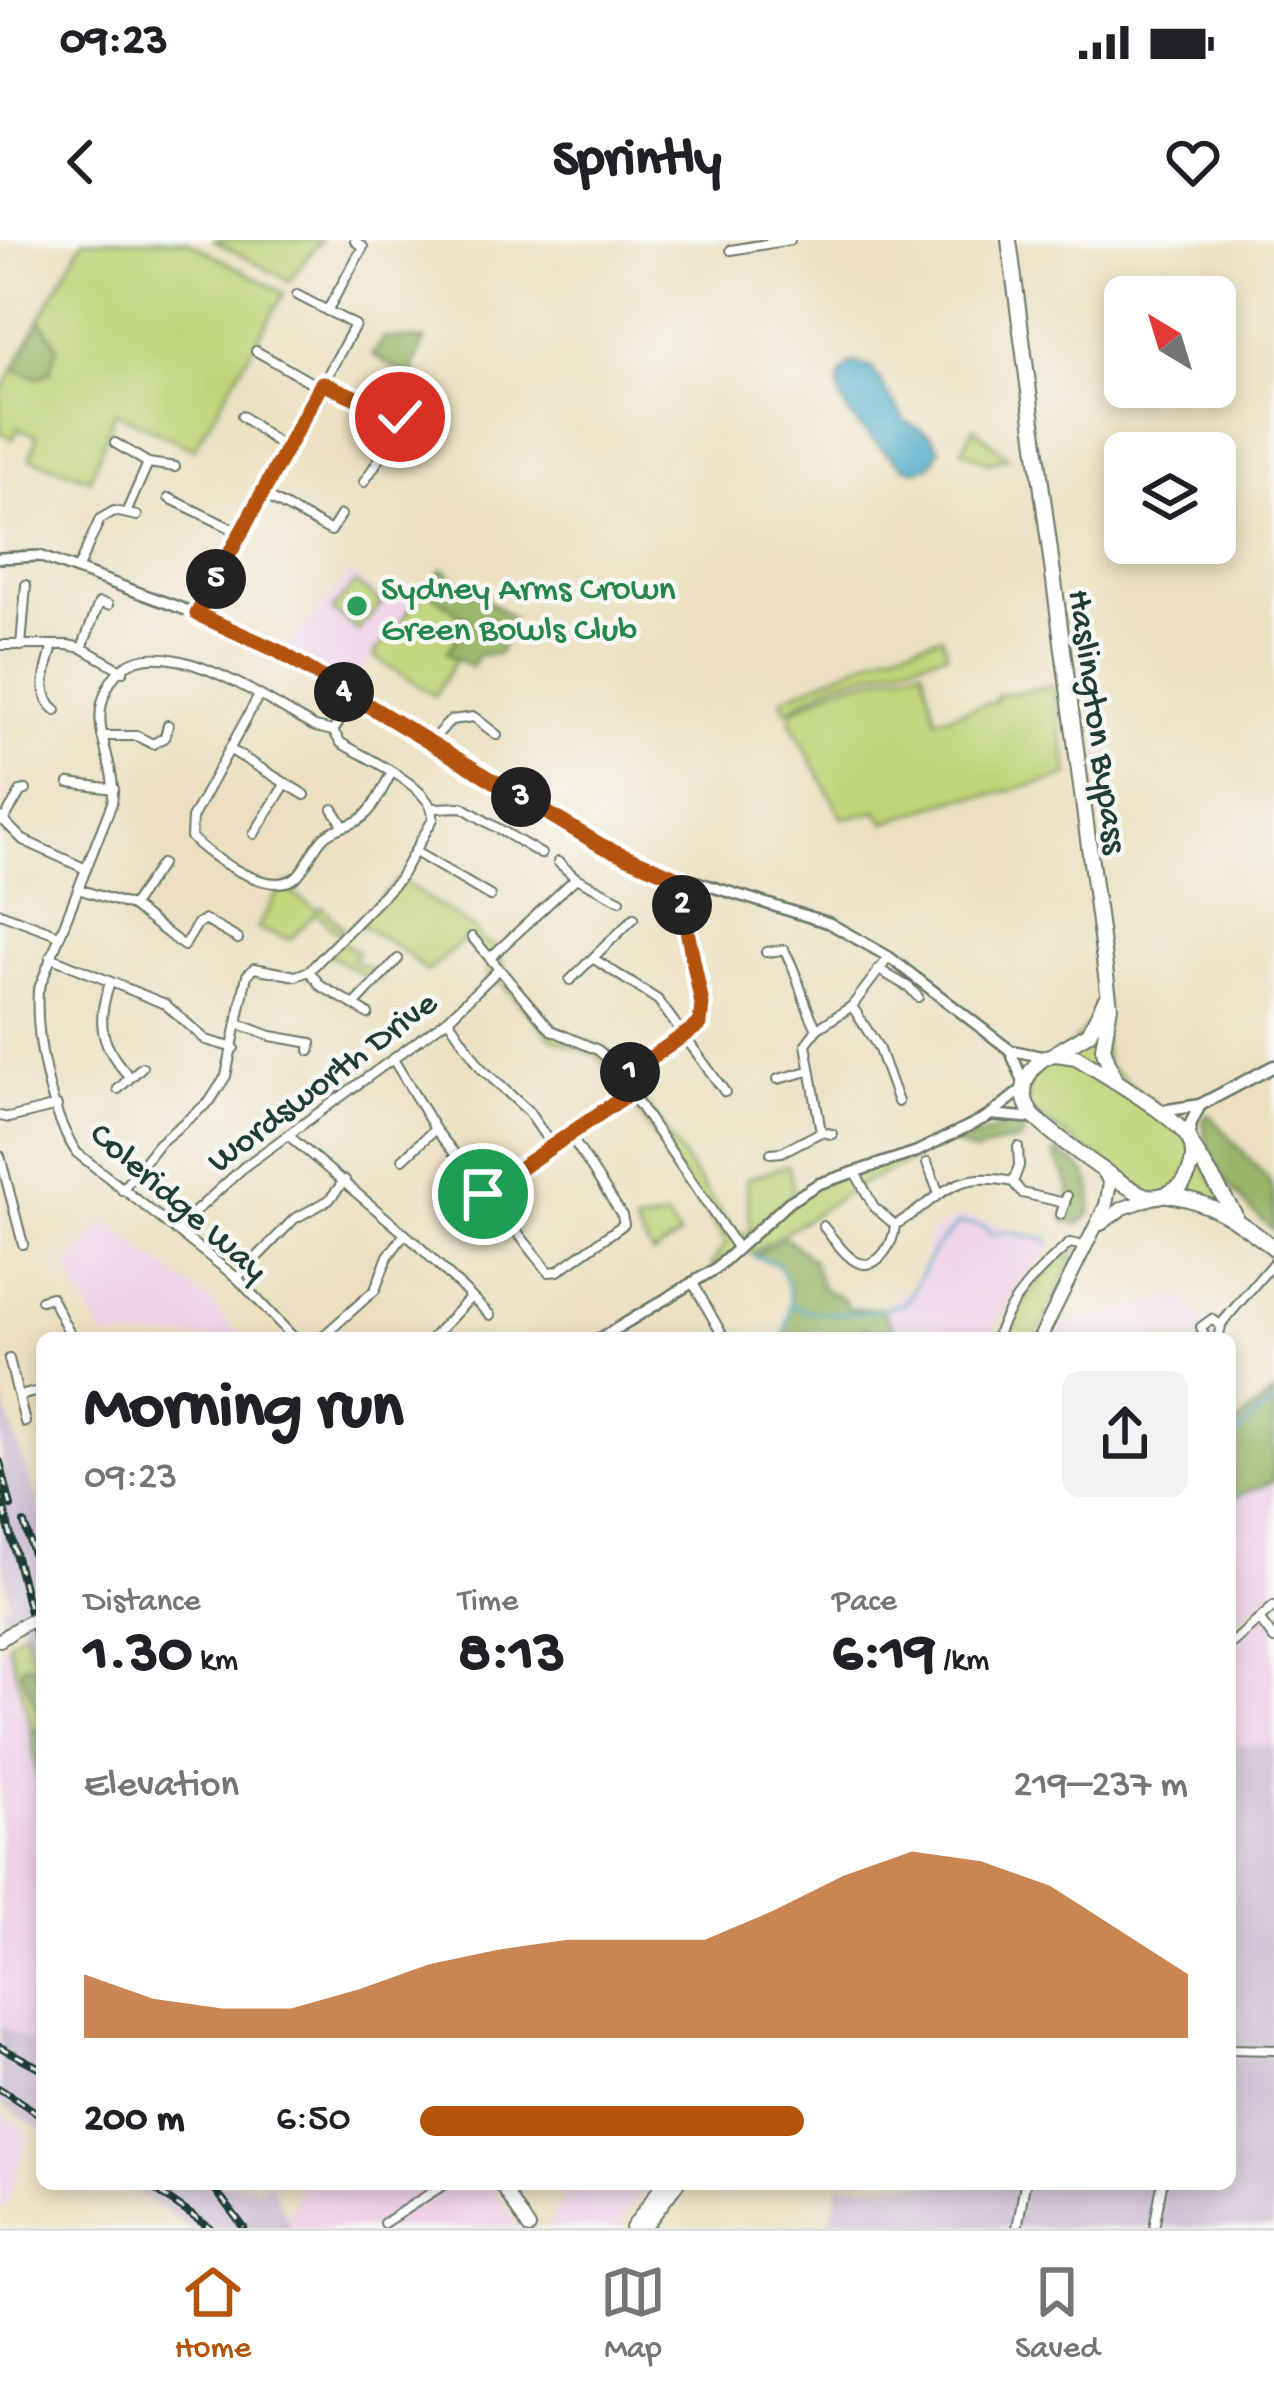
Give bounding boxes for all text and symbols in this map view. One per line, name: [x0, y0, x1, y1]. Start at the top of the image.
text: 09:23: [60, 16, 168, 69]
icon: back: [48, 129, 114, 195]
icon: heart: [1160, 129, 1226, 195]
text: Sprintly: [553, 130, 721, 194]
north arrow: [1104, 276, 1236, 408]
map controls: [1104, 276, 1236, 564]
pin: [349, 366, 451, 468]
icon: check: [367, 384, 433, 450]
button: layers: [1104, 432, 1236, 564]
pin: 5: [186, 549, 246, 609]
text: 5: [207, 560, 225, 598]
place label: Sydney Arms Crown Green Bowls Club: [381, 570, 676, 654]
street label: Haslington Bypass: [1055, 587, 1135, 859]
marker: Sydney Arms Crown Green Bowls Club: [344, 593, 370, 619]
pin: 4: [314, 662, 374, 722]
text: 4: [336, 673, 352, 711]
pin: 3: [491, 767, 551, 827]
text: 3: [512, 778, 530, 816]
pin: 2: [652, 875, 712, 935]
text: 2: [674, 886, 690, 924]
street label: Wordsworth Drive: [200, 983, 448, 1185]
pin: 1: [600, 1042, 660, 1102]
text: 1: [623, 1053, 637, 1091]
street label: Coleridge Way: [79, 1115, 275, 1293]
pin: [432, 1143, 534, 1245]
icon: arrive: [450, 1161, 516, 1227]
button: share: [1062, 1371, 1188, 1497]
text: Morning run: [84, 1372, 403, 1450]
text: 09:23: [84, 1456, 177, 1502]
text: Distance: [84, 1584, 201, 1622]
text: Time: [458, 1584, 518, 1622]
text: Pace: [832, 1584, 897, 1622]
text: 1.30: [84, 1622, 192, 1692]
text: 8:13: [458, 1622, 565, 1692]
text: 6:19: [832, 1622, 936, 1692]
text: km: [192, 1643, 238, 1681]
text: /km: [936, 1643, 989, 1681]
text: Elevation: [84, 1764, 239, 1810]
text: 219–237 m: [1013, 1764, 1188, 1810]
text: 200 m: [84, 2098, 184, 2144]
text: 6:50: [276, 2098, 351, 2144]
tab: Home: [175, 2259, 251, 2369]
tab: Map: [600, 2259, 666, 2369]
tab: Saved: [1015, 2259, 1099, 2369]

